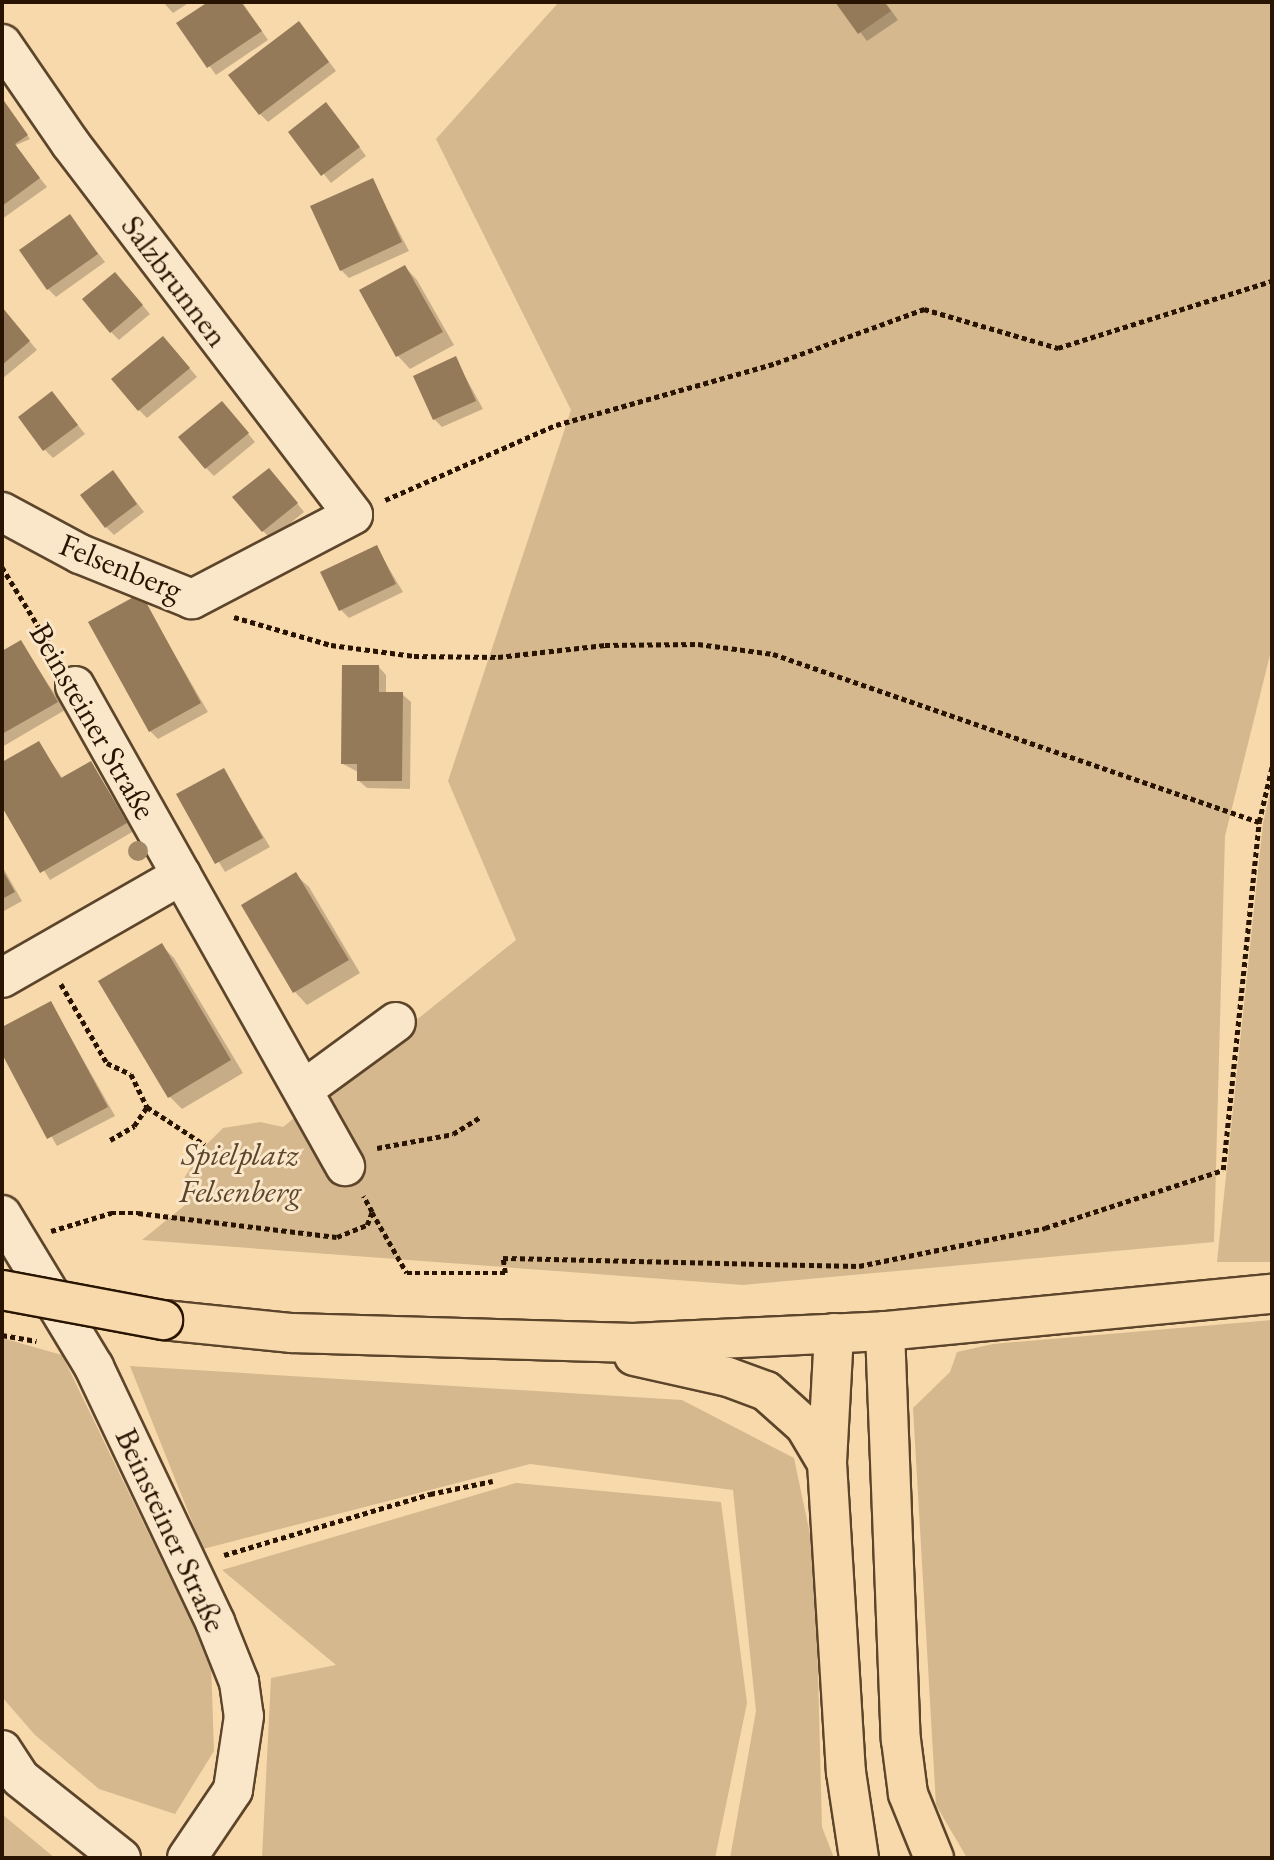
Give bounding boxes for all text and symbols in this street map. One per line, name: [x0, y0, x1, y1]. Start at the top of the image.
street label: Salzbrunnen: [113, 208, 237, 354]
street label: Felsenberg: [54, 525, 188, 609]
street label: Beinsteiner Straße: [21, 616, 165, 826]
park label: Spielplatz Felsenberg: [179, 1136, 301, 1211]
street label: Beinsteiner Straße: [107, 1422, 235, 1638]

